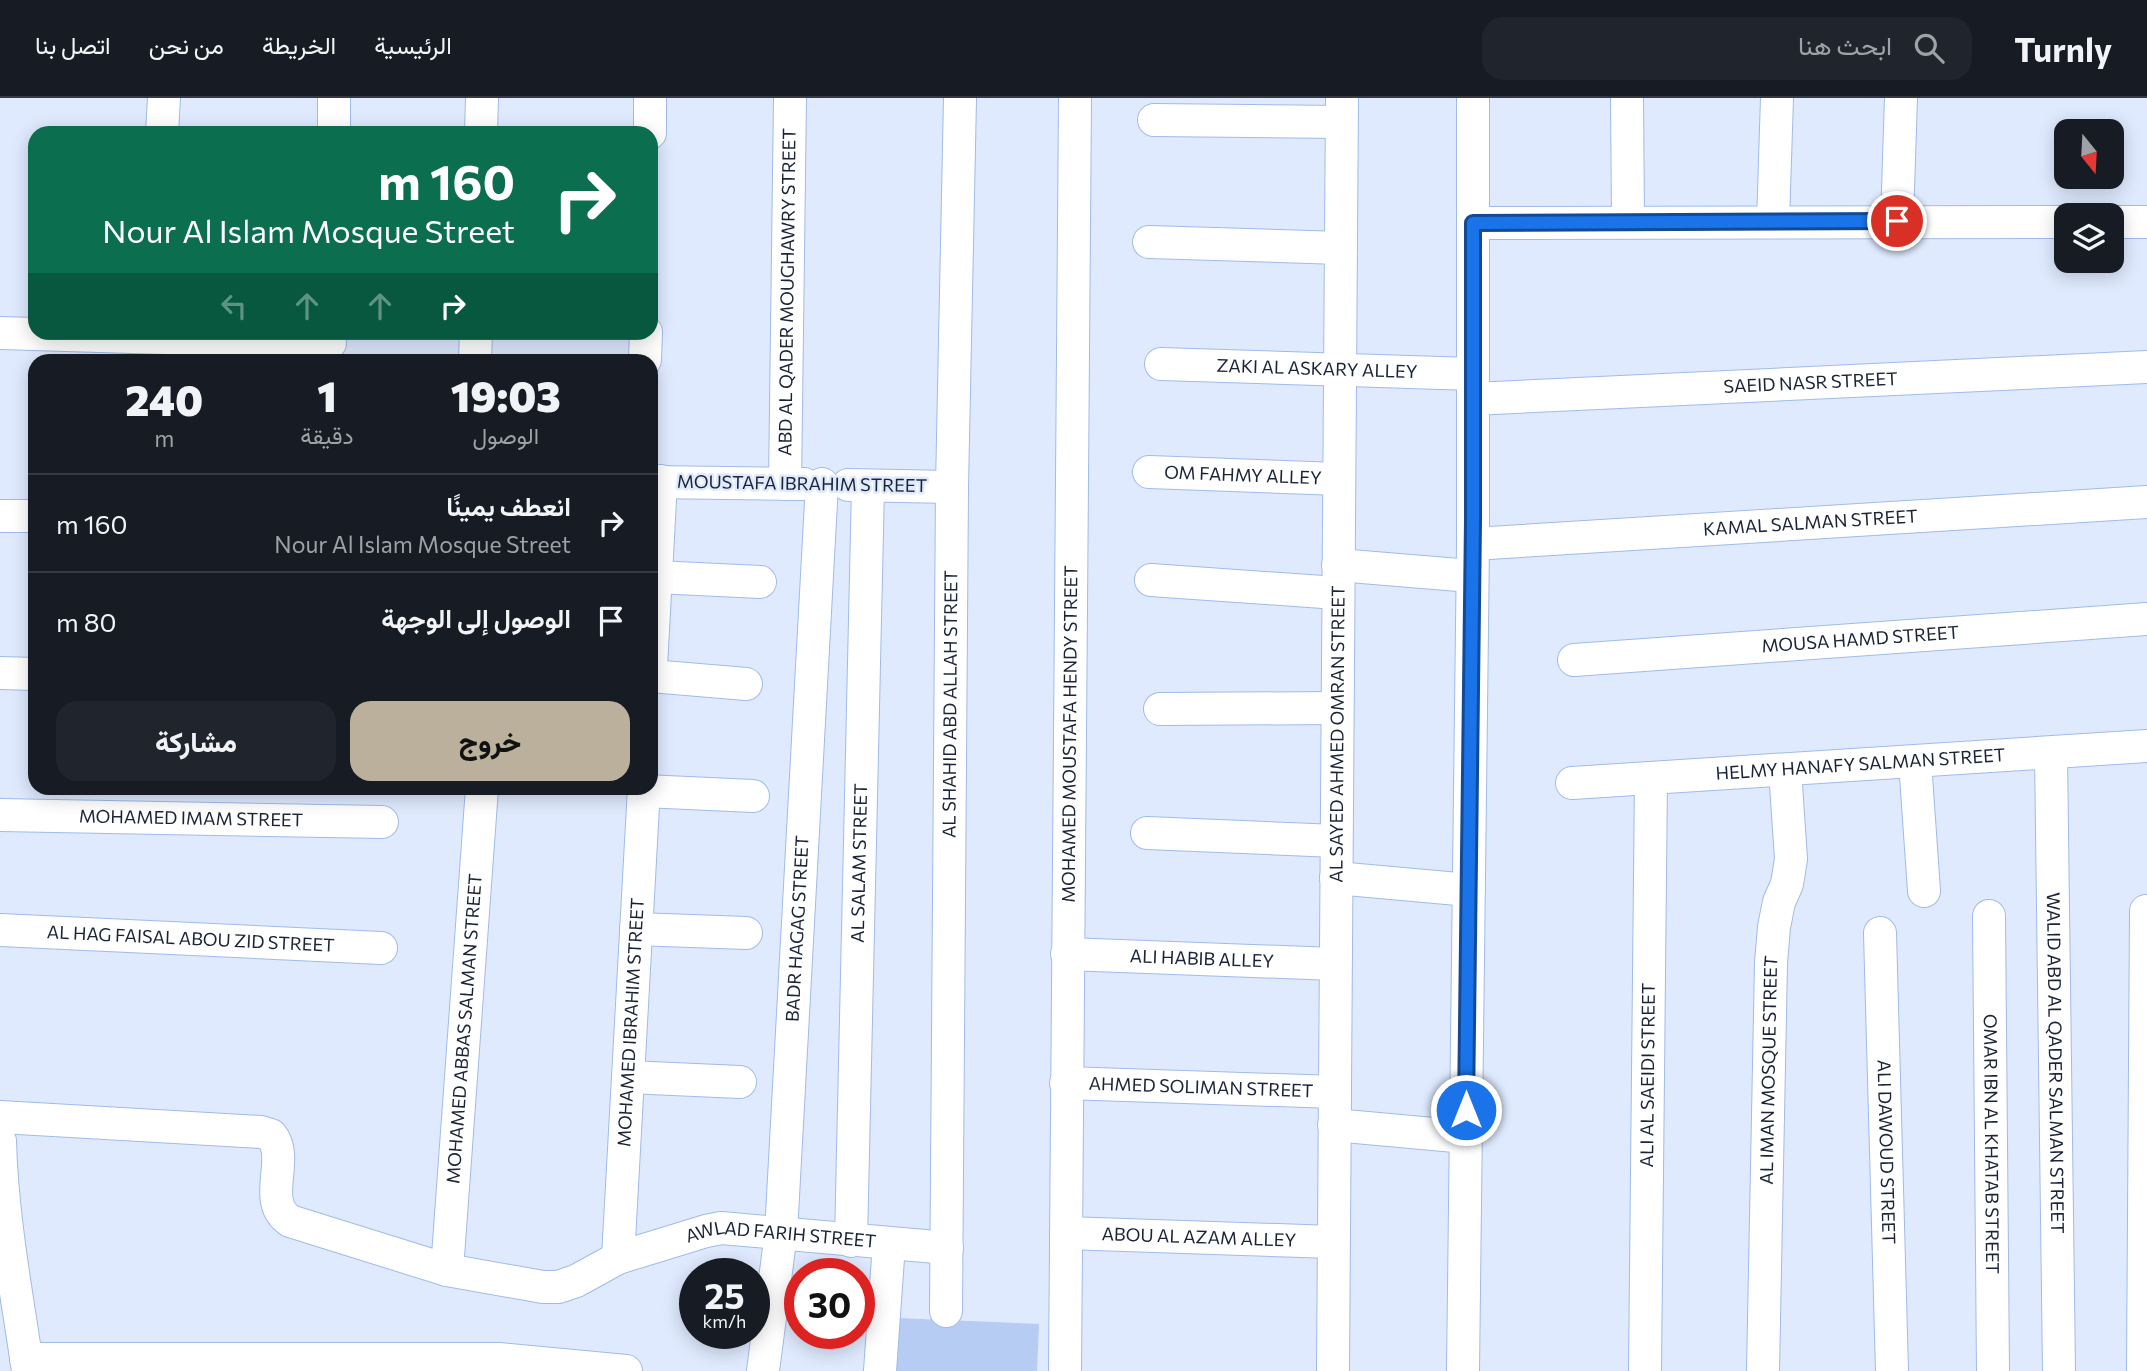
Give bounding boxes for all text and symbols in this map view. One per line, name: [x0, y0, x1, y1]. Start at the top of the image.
search box: [1482, 17, 1972, 80]
text: Turnly: [2014, 28, 2112, 69]
text: ابحث هنا: [1798, 29, 1892, 60]
icon: search: [1910, 29, 1948, 67]
text: اتصل بنا: [35, 30, 111, 59]
text: من نحن: [149, 30, 224, 59]
text: الخريطة: [262, 30, 336, 59]
text: الرئيسية: [374, 30, 452, 59]
north arrow: [2054, 119, 2124, 189]
map controls: [2054, 119, 2124, 273]
street label: ABD AL QADER MOUGHAWRY STREET: [773, 128, 800, 456]
text: 160 m: [378, 150, 515, 210]
icon: right: [539, 154, 630, 245]
pin: [1867, 191, 1927, 251]
icon: arrive: [1878, 202, 1916, 240]
button: layers: [2054, 203, 2124, 273]
text: Nour Al Islam Mosque Street: [102, 210, 515, 250]
icon: left: [215, 287, 253, 325]
icon: ahead: [288, 287, 326, 325]
icon: ahead: [361, 287, 399, 325]
icon: right: [434, 287, 472, 325]
street label: ZAKI AL ASKARY ALLEY: [1216, 354, 1418, 382]
street label: SAEID NASR STREET: [1723, 367, 1898, 397]
text: 1: [317, 369, 337, 421]
text: 19:03: [451, 369, 561, 421]
text: 240: [125, 373, 203, 425]
text: دقيقة: [300, 421, 354, 449]
text: الوصول: [473, 421, 539, 449]
text: m: [154, 424, 174, 452]
street label: OM FAHMY ALLEY: [1164, 461, 1322, 488]
street label: MOUSTAFA IBRAHIM STREET: [677, 470, 927, 496]
text: انعطف يمينًا: [446, 490, 571, 521]
icon: right: [592, 504, 630, 542]
street label: KAMAL SALMAN STREET: [1702, 504, 1918, 540]
text: 160 m: [56, 508, 128, 539]
text: Nour Al Islam Mosque Street: [274, 530, 571, 558]
street label: MOHAMED MOUSTAFA HENDY STREET: [1057, 565, 1081, 903]
street label: AL SHAHID ABD ALLAH STREET: [937, 570, 961, 838]
street label: AL SAYED AHMED OMRAN STREET: [1324, 585, 1349, 883]
text: الوصول إلى الوجهة: [381, 602, 571, 633]
icon: arrive: [592, 602, 630, 640]
text: 80 m: [56, 606, 116, 637]
street label: MOUSA HAMD STREET: [1761, 620, 1960, 657]
button: مشاركة: [56, 701, 336, 781]
button: خروج: [350, 701, 630, 781]
street label: HELMY HANAFY SALMAN STREET: [1715, 743, 2006, 784]
street label: AL SALAM STREET: [846, 783, 871, 943]
street label: MOHAMED IMAM STREET: [79, 804, 303, 831]
street label: BADR HAGAG STREET: [781, 835, 813, 1022]
street label: MOHAMED ABBAS SALMAN STREET: [441, 873, 486, 1185]
street label: WALID ABD AL QADER SALMAN STREET: [2043, 892, 2069, 1234]
street label: MOHAMED IBRAHIM STREET: [612, 897, 648, 1147]
street label: AL HAG FAISAL ABOU ZID STREET: [46, 920, 335, 956]
street label: ALI HABIB ALLEY: [1129, 944, 1275, 972]
street label: AL IMAN MOSQUE STREET: [1755, 955, 1782, 1185]
street label: ALI AL SAEIDI STREET: [1635, 983, 1659, 1167]
street label: OMAR IBN AL KHATAB STREET: [1980, 1014, 2004, 1274]
street label: ALI DAWOUD STREET: [1873, 1059, 1901, 1244]
street label: AHMED SOLIMAN STREET: [1088, 1072, 1314, 1101]
position arrow: [1429, 1073, 1503, 1147]
street label: AWLAD FARIH STREET: [682, 1216, 877, 1252]
street label: ABOU AL AZAM ALLEY: [1101, 1222, 1297, 1251]
speed limit sign: 30: [784, 1258, 875, 1349]
text: 25: [704, 1273, 745, 1316]
text: km/h: [703, 1310, 746, 1332]

